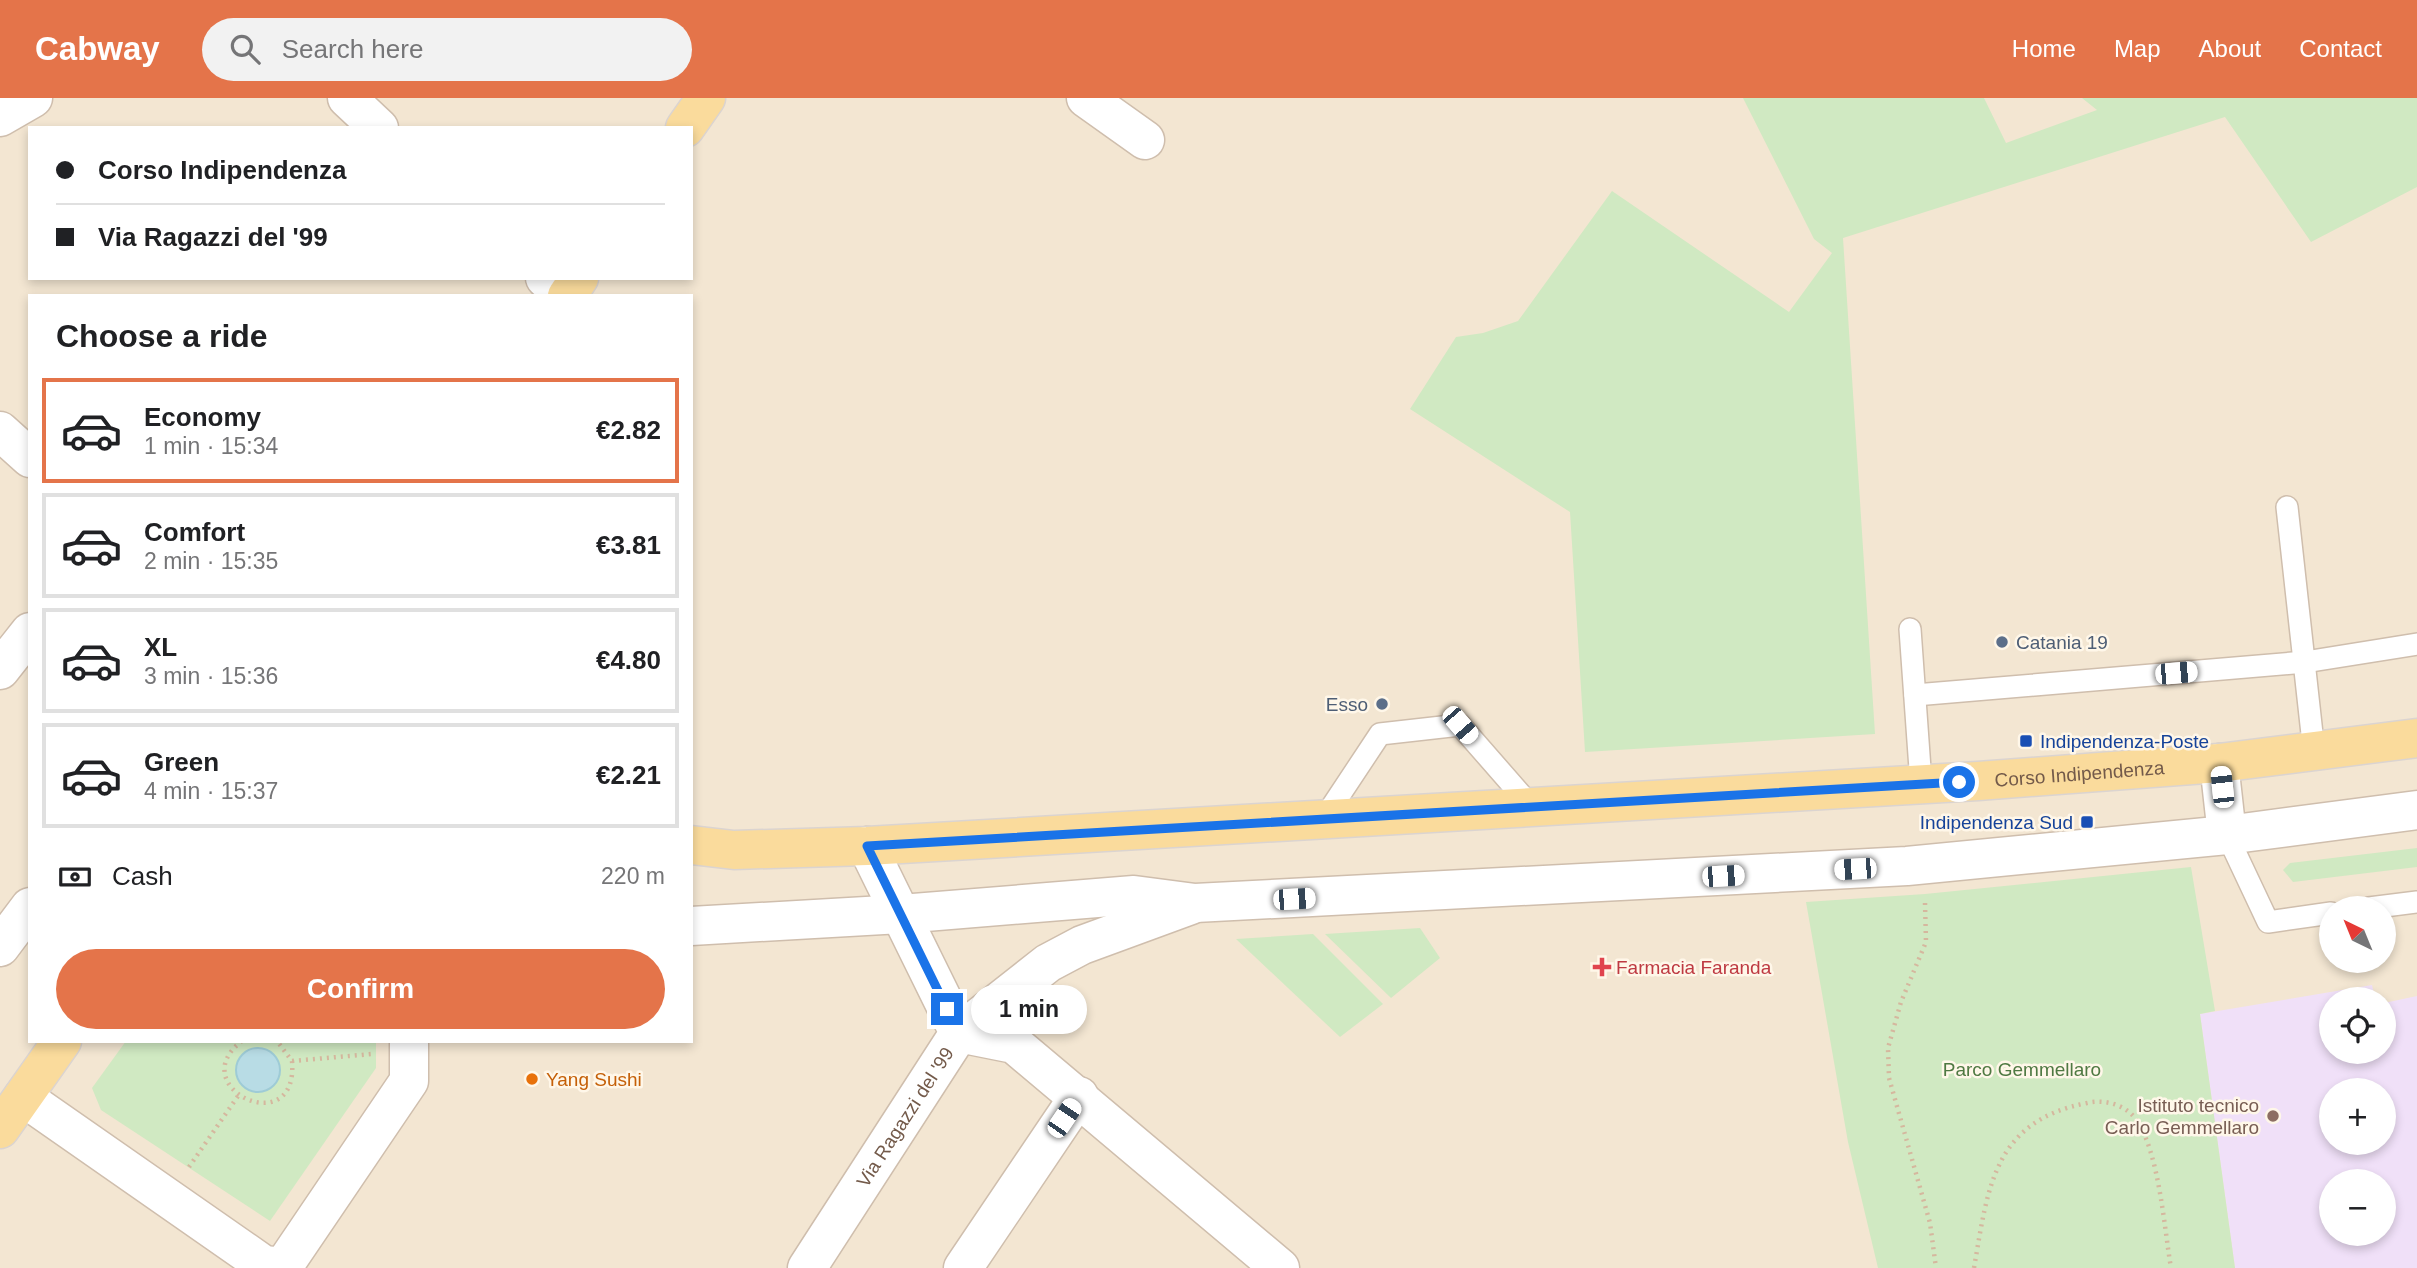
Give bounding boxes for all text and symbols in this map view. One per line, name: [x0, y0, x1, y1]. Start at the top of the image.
search box: [202, 18, 692, 81]
text: Cabway: [35, 30, 160, 67]
icon: search: [226, 30, 264, 68]
text: Search here: [282, 34, 423, 64]
text: Home: [2012, 35, 2076, 62]
text: Map: [2114, 35, 2161, 62]
text: About: [2199, 35, 2261, 62]
text: Contact: [2299, 35, 2382, 62]
text: Corso Indipendenza: [98, 155, 346, 185]
text: Via Ragazzi del '99: [98, 222, 328, 252]
text: Choose a ride: [56, 318, 268, 354]
icon: car: [60, 399, 123, 462]
text: Economy: [144, 402, 261, 432]
text: €2.82: [596, 415, 661, 445]
text: 1 min · 15:34: [144, 433, 278, 459]
icon: car: [60, 514, 123, 577]
text: Comfort: [144, 517, 245, 547]
text: €3.81: [596, 530, 661, 560]
text: 2 min · 15:35: [144, 548, 278, 574]
icon: car: [60, 629, 123, 692]
text: XL: [144, 632, 177, 662]
place label: Catania 19: [2016, 632, 2108, 653]
marker: Catania 19: [1994, 634, 2010, 650]
text: €4.80: [596, 645, 661, 675]
car: [2155, 661, 2198, 685]
text: 3 min · 15:36: [144, 663, 278, 689]
place label: Esso: [1326, 694, 1368, 715]
marker: Esso: [1374, 696, 1390, 712]
car: [1439, 702, 1482, 748]
place label: Indipendenza-Poste: [2040, 731, 2209, 752]
marker: Indipendenza-Poste: [2018, 733, 2034, 749]
icon: car: [60, 744, 123, 807]
text: Green: [144, 747, 219, 777]
street label: Corso Indipendenza: [1994, 757, 2166, 791]
text: €2.21: [596, 760, 661, 790]
car: [2210, 765, 2235, 809]
route start: [1943, 766, 1975, 798]
text: 4 min · 15:37: [144, 778, 278, 804]
place label: Indipendenza Sud: [1920, 812, 2073, 833]
marker: Indipendenza Sud: [2079, 814, 2095, 830]
car: [1834, 857, 1877, 881]
icon: cash: [56, 858, 94, 896]
text: Cash: [112, 861, 173, 891]
text: 220 m: [601, 863, 665, 889]
car: [1702, 864, 1745, 888]
car: [1273, 887, 1316, 911]
north arrow: [2319, 896, 2396, 973]
map controls: [2319, 896, 2396, 1246]
button: Confirm: [56, 949, 665, 1029]
place label: Farmacia Faranda: [1616, 957, 1772, 978]
marker: Farmacia Faranda: [1594, 959, 1610, 975]
callout: 1 min: [972, 984, 1087, 1034]
button: locate: [2319, 987, 2396, 1064]
route end: [931, 993, 963, 1025]
text: 1 min: [999, 996, 1059, 1022]
street label: Via Ragazzi del '99: [852, 1043, 958, 1191]
park label: Parco Gemmellaro: [1943, 1059, 2101, 1080]
place label: Yang Sushi: [546, 1069, 642, 1090]
marker: Yang Sushi: [524, 1071, 540, 1087]
button: +: [2319, 1078, 2396, 1155]
car: [1044, 1095, 1085, 1141]
place label: Istituto tecnico Carlo Gemmellaro: [2105, 1095, 2259, 1138]
marker: Istituto tecnico Carlo Gemmellaro: [2265, 1108, 2281, 1124]
button: −: [2319, 1169, 2396, 1246]

